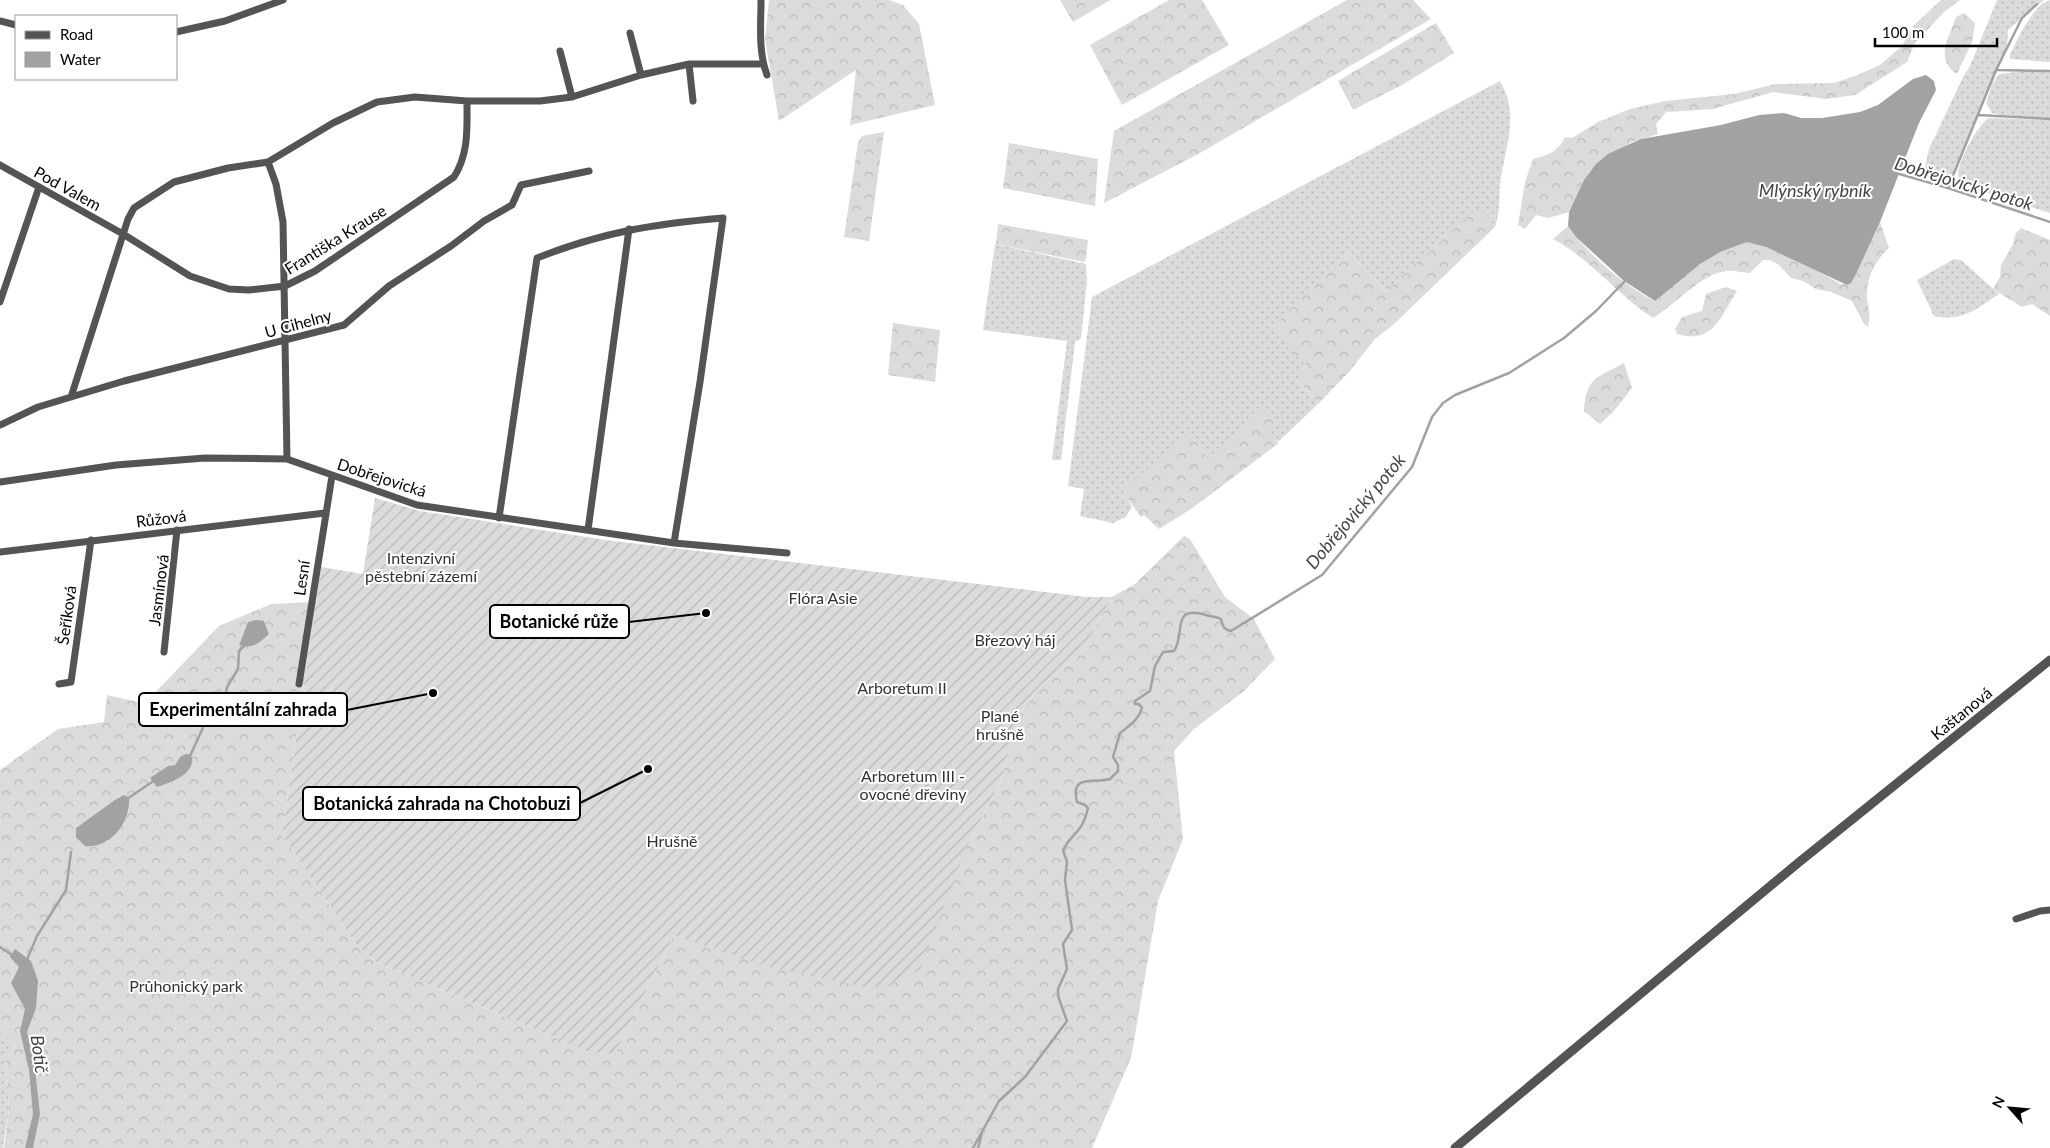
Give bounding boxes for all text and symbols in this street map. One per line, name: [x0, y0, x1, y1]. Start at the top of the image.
legend: [15, 15, 178, 80]
scale bar: [1875, 15, 1998, 47]
text: 100 m: [1882, 23, 1924, 41]
text: Road: [60, 25, 93, 43]
text: Water: [60, 50, 101, 68]
water label: Dobřejovický potok: [1892, 151, 2036, 215]
street label: Pod Valem: [31, 162, 105, 214]
water label: Mlýnský rybník: [1759, 179, 1872, 201]
street label: Františka Krause: [281, 200, 389, 278]
street label: U Cihelny: [262, 305, 334, 341]
water label: Dobřejovický potok: [1300, 448, 1410, 573]
street label: Dobřejovická: [335, 454, 429, 500]
street label: Růžová: [135, 505, 187, 531]
park label: Intenzivní pěstební zázemí: [365, 548, 478, 585]
street label: Jasmínová: [144, 553, 172, 627]
street label: Lesní: [289, 558, 313, 597]
street label: Šeříková: [52, 584, 80, 646]
park label: Flóra Asie: [788, 588, 858, 607]
callout: Botanické růže: [490, 605, 629, 638]
text: Botanické růže: [500, 610, 619, 632]
park label: Březový háj: [975, 630, 1055, 649]
park label: Arboretum II: [857, 678, 947, 697]
street label: Kaštanová: [1927, 683, 1995, 743]
callout: Experimentální zahrada: [139, 693, 347, 726]
text: Experimentální zahrada: [149, 698, 337, 720]
park label: Plané hrušně: [976, 706, 1024, 743]
park label: Arboretum III - ovocné dřeviny: [860, 766, 967, 803]
callout: Botanická zahrada na Chotobuzi: [303, 787, 580, 820]
text: Botanická zahrada na Chotobuzi: [313, 792, 571, 814]
park label: Hrušně: [646, 831, 698, 850]
park label: Průhonický park: [129, 976, 244, 995]
water label: Botič: [26, 1033, 54, 1075]
north arrow: [1985, 1083, 2035, 1133]
text: N: [1988, 1093, 2008, 1111]

